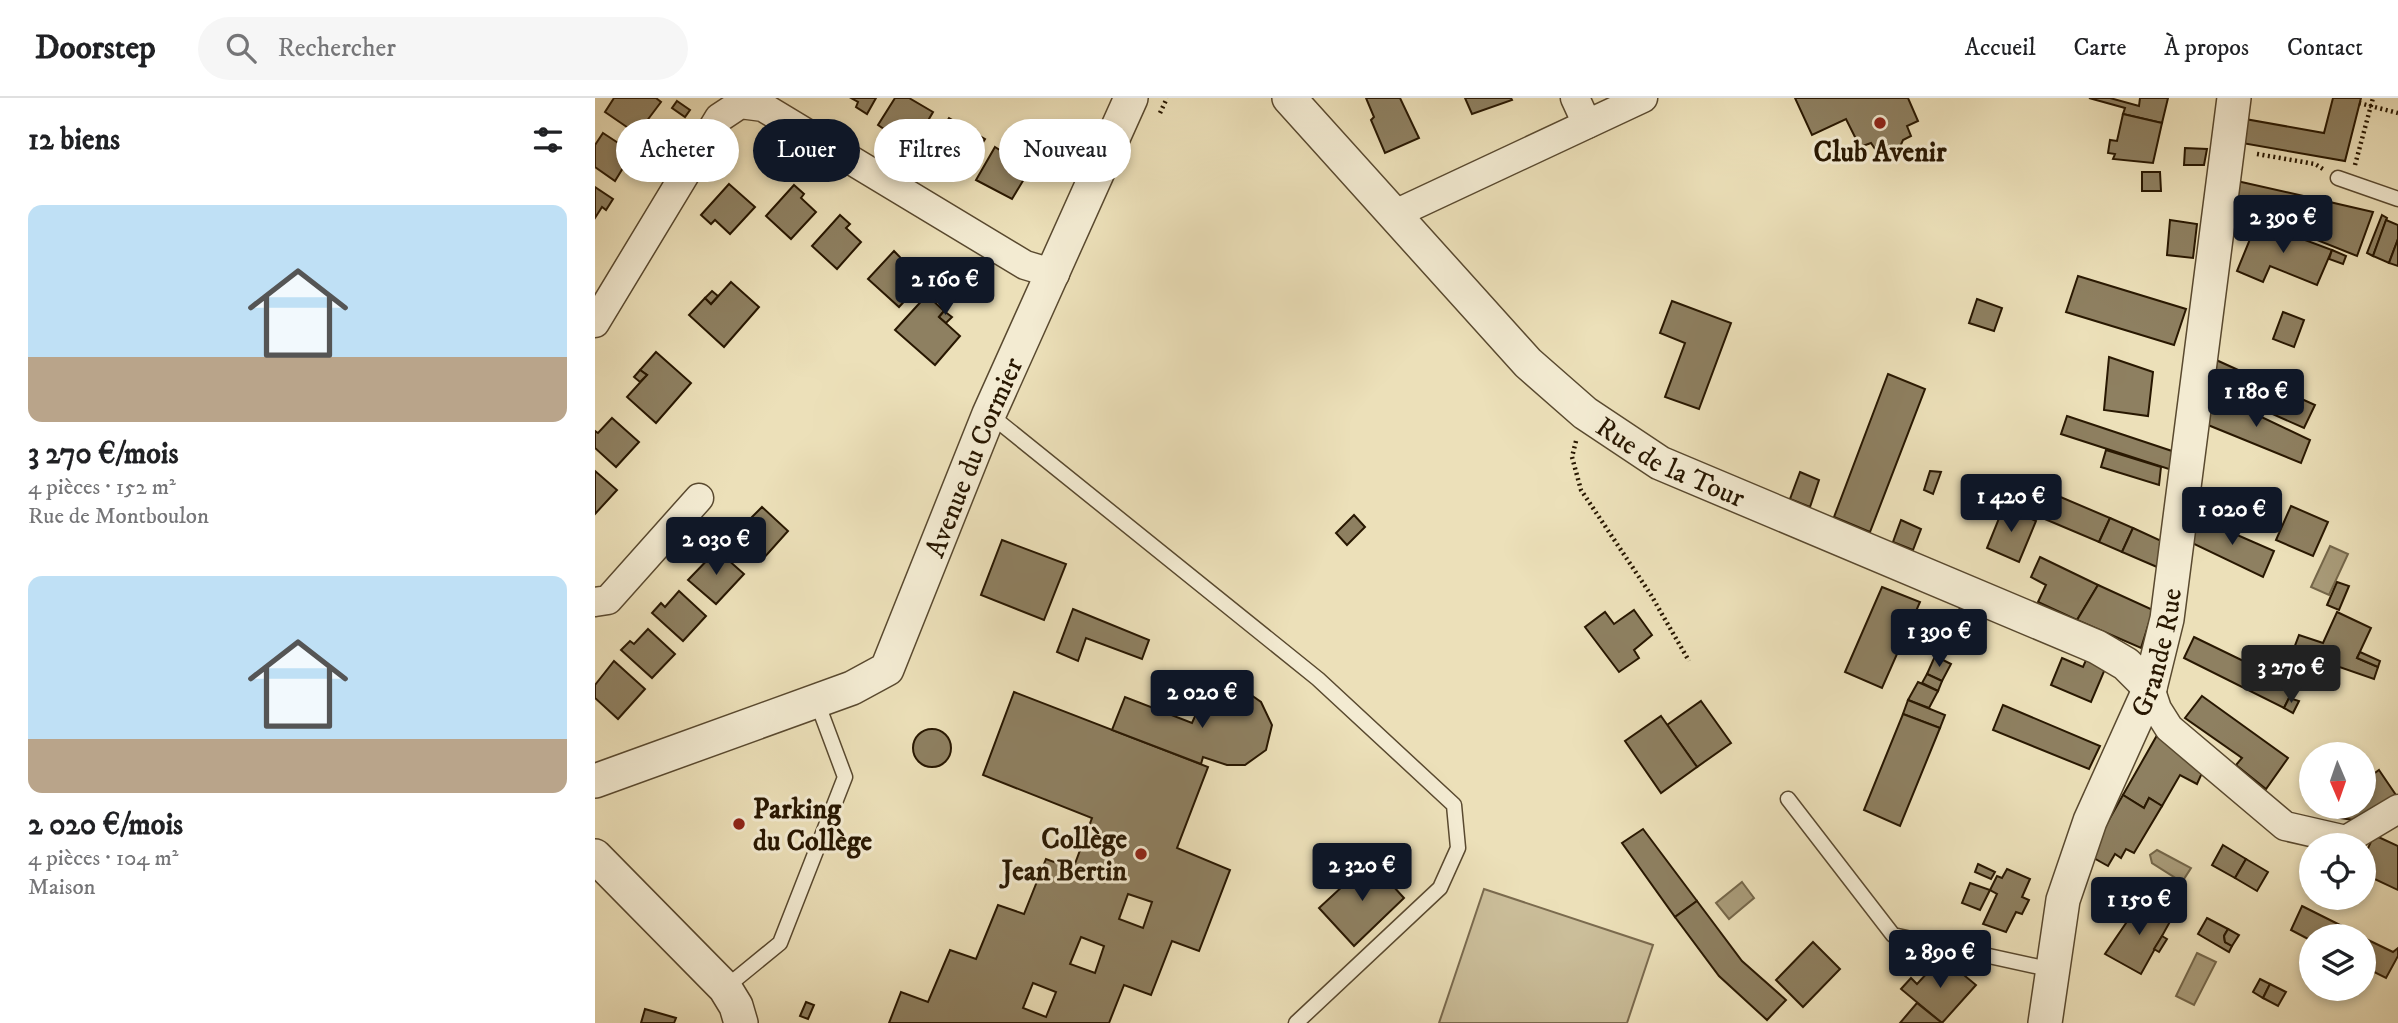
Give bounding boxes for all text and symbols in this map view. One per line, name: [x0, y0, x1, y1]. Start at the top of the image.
search box: [198, 17, 688, 80]
text: Doorstep: [35, 28, 156, 69]
icon: search: [222, 29, 260, 67]
text: Rechercher: [278, 32, 396, 65]
text: Accueil: [1965, 33, 2036, 63]
text: Carte: [2074, 33, 2126, 63]
text: À propos: [2164, 33, 2249, 63]
text: Contact: [2287, 33, 2363, 63]
marker: Club Avenir: [1872, 115, 1888, 131]
chip: Acheter: [616, 119, 739, 182]
chip: Louer: [753, 119, 860, 182]
chip: Filtres: [874, 119, 985, 182]
chip: Nouveau: [999, 119, 1131, 182]
icon: filters: [529, 121, 567, 159]
text: 12 biens: [28, 122, 120, 159]
place label: Club Avenir: [1814, 135, 1947, 170]
pin: 2 390 €: [2218, 195, 2348, 255]
text: 2 390 €: [2249, 203, 2317, 232]
icon: home: [235, 250, 361, 376]
pin: 2 160 €: [880, 258, 1010, 317]
text: 2 160 €: [911, 265, 979, 294]
street label: Avenue du Cormier: [918, 351, 1031, 563]
pin: 1 180 €: [2191, 370, 2321, 429]
text: 1 180 €: [2224, 377, 2288, 406]
street label: Rue de la Tour: [1589, 409, 1751, 516]
text: 3 270 €/mois: [28, 436, 179, 473]
text: 4 pièces · 152 m²: [28, 473, 176, 502]
pin: 1 420 €: [1946, 474, 2076, 534]
text: 1 420 €: [1977, 482, 2045, 511]
pin: 1 020 €: [2167, 488, 2297, 547]
text: 1 020 €: [2198, 495, 2266, 524]
text: Rue de Montboulon: [28, 502, 209, 531]
pin: 2 030 €: [651, 518, 781, 577]
text: 2 030 €: [682, 525, 750, 554]
street label: Grande Rue: [2123, 586, 2190, 723]
pin: 1 390 €: [1874, 610, 2004, 669]
text: 1 390 €: [1907, 617, 1971, 646]
icon: home: [235, 621, 361, 747]
pin: 3 270 €: [2226, 646, 2356, 705]
text: 3 270 €: [2257, 653, 2325, 682]
pin: 2 020 €: [1137, 670, 1267, 730]
text: 2 020 €: [1167, 678, 1237, 707]
north arrow: [2299, 742, 2377, 819]
map controls: [2299, 742, 2376, 1001]
place label: Parking du Collège: [753, 792, 873, 859]
text: 2 020 €/mois: [28, 807, 183, 844]
marker: Parking du Collège: [731, 816, 747, 832]
place label: Collège Jean Bertin: [999, 822, 1127, 889]
button: locate: [2299, 833, 2376, 910]
text: 4 pièces · 104 m²: [28, 844, 179, 873]
pin: 2 320 €: [1297, 844, 1427, 903]
marker: Collège Jean Bertin: [1133, 846, 1149, 862]
text: 2 320 €: [1329, 851, 1395, 880]
text: Maison: [28, 873, 96, 902]
pin: 1 150 €: [2074, 878, 2204, 937]
text: 1 150 €: [2107, 885, 2171, 914]
button: layers: [2299, 924, 2376, 1001]
pin: 2 890 €: [1875, 930, 2005, 990]
text: 2 890 €: [1905, 938, 1975, 967]

